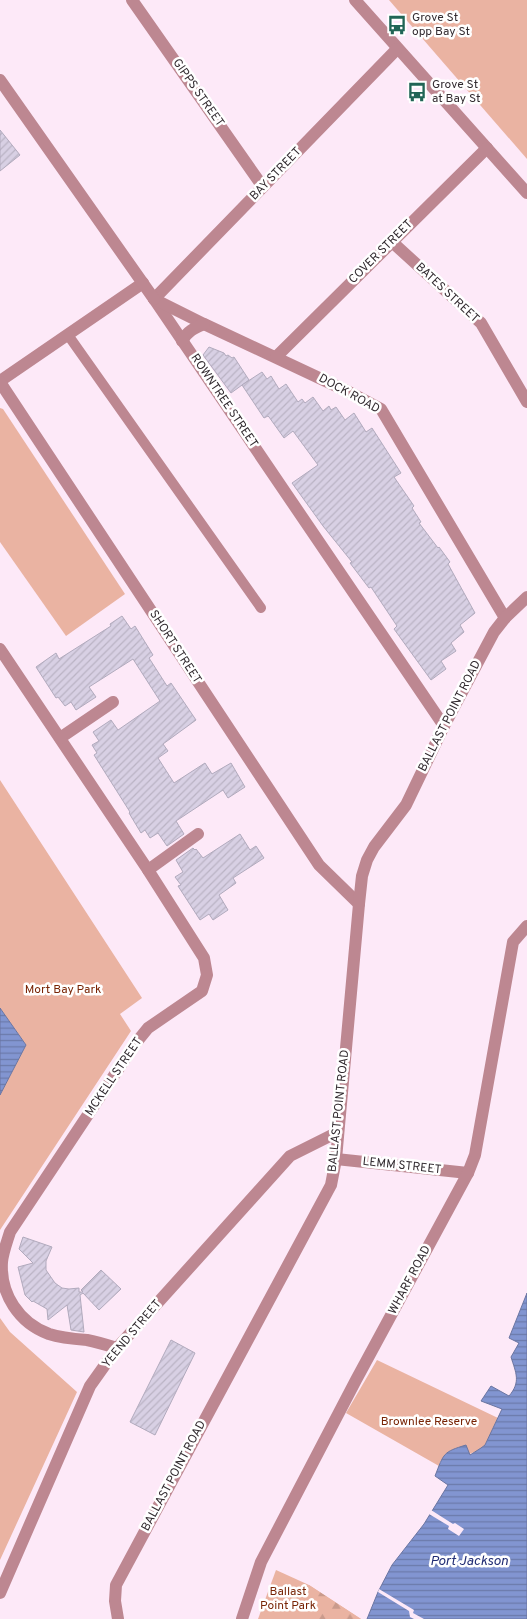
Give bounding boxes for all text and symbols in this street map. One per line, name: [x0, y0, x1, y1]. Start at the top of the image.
place label: Grove St opp Bay St: [412, 10, 470, 40]
bus stop icon: Grove St opp Bay St: [386, 14, 408, 36]
street label: GIPPS STREET: [169, 56, 227, 130]
place label: Grove St at Bay St: [432, 77, 481, 107]
bus stop icon: Grove St at Bay St: [406, 81, 428, 103]
street label: BAY STREET: [247, 144, 305, 204]
street label: COVER STREET: [346, 217, 416, 287]
street label: BATES STREET: [412, 259, 482, 327]
street label: ROWNTREE STREET: [187, 351, 261, 451]
street label: DOCK ROAD: [316, 371, 382, 417]
street label: SHORT STREET: [145, 607, 205, 687]
street label: BALLAST POINT ROAD: [415, 658, 485, 774]
park label: Mort Bay Park: [25, 982, 101, 998]
street label: MCKELL STREET: [82, 1035, 146, 1119]
street label: BALLAST POINT ROAD: [325, 1049, 353, 1173]
street label: LEMM STREET: [362, 1154, 442, 1178]
street label: WHARF ROAD: [385, 1243, 435, 1317]
street label: YEEND STREET: [99, 1297, 165, 1371]
park label: Brownlee Reserve: [381, 1414, 477, 1430]
street label: BALLAST POINT ROAD: [138, 1418, 210, 1534]
water label: Port Jackson: [430, 1553, 508, 1570]
park label: Ballast Point Park: [260, 1584, 316, 1614]

